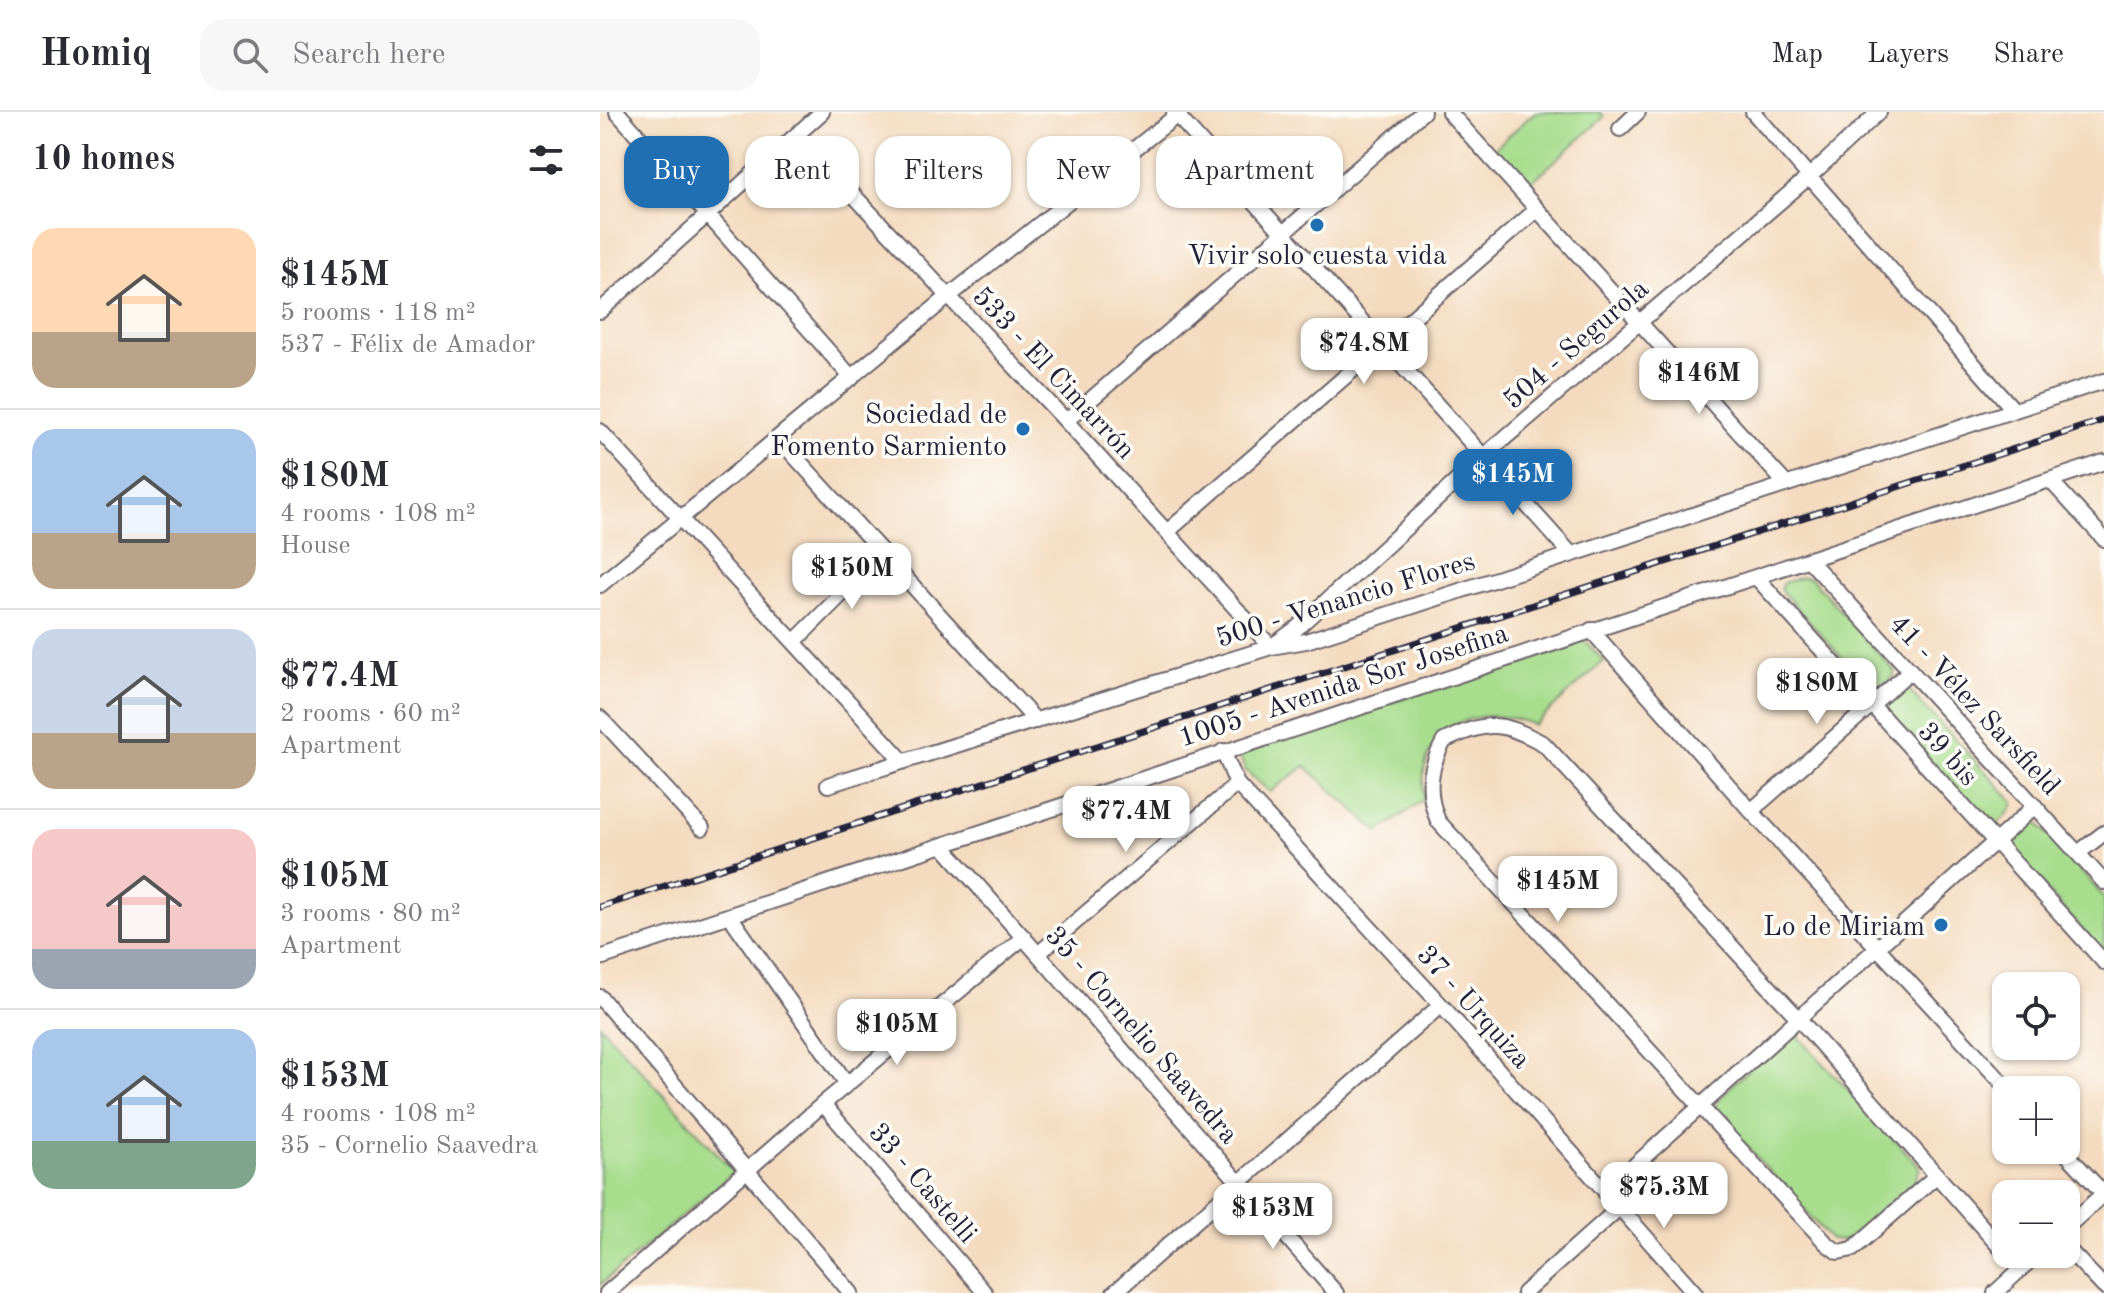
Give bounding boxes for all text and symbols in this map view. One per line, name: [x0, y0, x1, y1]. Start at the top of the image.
search box: [200, 19, 760, 91]
icon: search: [228, 33, 272, 77]
text: Homiq: [40, 36, 152, 74]
text: Search here: [292, 40, 446, 70]
text: Map: [1771, 41, 1823, 69]
text: Layers: [1867, 41, 1949, 69]
text: Share: [1993, 41, 2064, 69]
chip: Buy: [624, 136, 729, 208]
chip: Rent: [745, 136, 859, 208]
chip: Filters: [875, 136, 1011, 208]
chip: New: [1027, 136, 1140, 208]
chip: Apartment: [1156, 136, 1343, 208]
icon: filters: [524, 138, 568, 182]
text: 10 homes: [32, 143, 175, 177]
marker: Vivir solo cuesta vida: [1308, 216, 1326, 234]
place label: Vivir solo cuesta vida: [1187, 243, 1447, 271]
text: $145M: [280, 259, 389, 293]
icon: home: [96, 260, 192, 356]
street label: 504 - Segurola: [1499, 275, 1655, 415]
street label: 533 - El Cimarrón: [966, 283, 1139, 465]
text: 5 rooms · 118 m²: [280, 300, 476, 326]
pin: $74.8M: [1299, 318, 1429, 386]
text: $74.8M: [1319, 331, 1409, 357]
text: 537 - Félix de Amador: [280, 332, 535, 358]
pin: $146M: [1643, 348, 1755, 416]
text: $146M: [1657, 361, 1741, 387]
place label: Sociedad de Fomento Sarmiento: [770, 402, 1007, 462]
marker: Sociedad de Fomento Sarmiento: [1014, 420, 1032, 438]
pin: $145M: [1457, 449, 1569, 517]
text: $180M: [280, 460, 389, 494]
icon: home: [96, 461, 192, 557]
text: $145M: [1471, 462, 1555, 488]
text: 4 rooms · 108 m²: [280, 501, 476, 527]
text: House: [280, 533, 351, 559]
pin: $150M: [796, 543, 908, 611]
street label: 500 - Venancio Flores: [1213, 548, 1479, 654]
text: $150M: [810, 556, 894, 582]
street label: 41 - Vélez Sarsfield: [1883, 610, 2064, 802]
street label: 1005 - Avenida Sor Josefina: [1176, 620, 1512, 753]
pin: $180M: [1761, 658, 1873, 726]
text: $77.4M: [280, 660, 399, 694]
icon: home: [96, 661, 192, 757]
text: $180M: [1775, 671, 1859, 697]
text: 2 rooms · 60 m²: [280, 701, 461, 727]
street label: 39 bis: [1911, 718, 1982, 792]
text: Apartment: [280, 733, 402, 759]
pin: $77.4M: [1061, 786, 1191, 854]
text: $77.4M: [1081, 799, 1171, 825]
pin: $145M: [1502, 856, 1614, 924]
text: $105M: [280, 860, 389, 894]
icon: home: [96, 861, 192, 957]
text: $145M: [1516, 869, 1600, 895]
text: 3 rooms · 80 m²: [280, 901, 461, 927]
place label: Lo de Miriam: [1763, 914, 1925, 942]
marker: Lo de Miriam: [1932, 916, 1950, 934]
street label: 35 - Cornelio Saavedra: [1039, 922, 1243, 1150]
text: Apartment: [280, 933, 402, 959]
street label: 37 - Urquiza: [1411, 941, 1535, 1075]
map controls: [1992, 972, 2080, 1268]
button: locate: [1992, 972, 2080, 1060]
pin: $105M: [841, 999, 953, 1067]
text: $105M: [855, 1012, 939, 1038]
text: $153M: [280, 1060, 389, 1094]
icon: home: [96, 1061, 192, 1157]
button: +: [1992, 1076, 2080, 1164]
text: 4 rooms · 108 m²: [280, 1101, 476, 1127]
street label: 33 - Castelli: [862, 1119, 981, 1249]
text: 35 - Cornelio Saavedra: [280, 1133, 538, 1159]
pin: $75.3M: [1599, 1162, 1729, 1230]
text: $75.3M: [1619, 1175, 1709, 1201]
button: −: [1992, 1180, 2080, 1268]
pin: $153M: [1217, 1183, 1329, 1251]
text: $153M: [1231, 1196, 1315, 1222]

